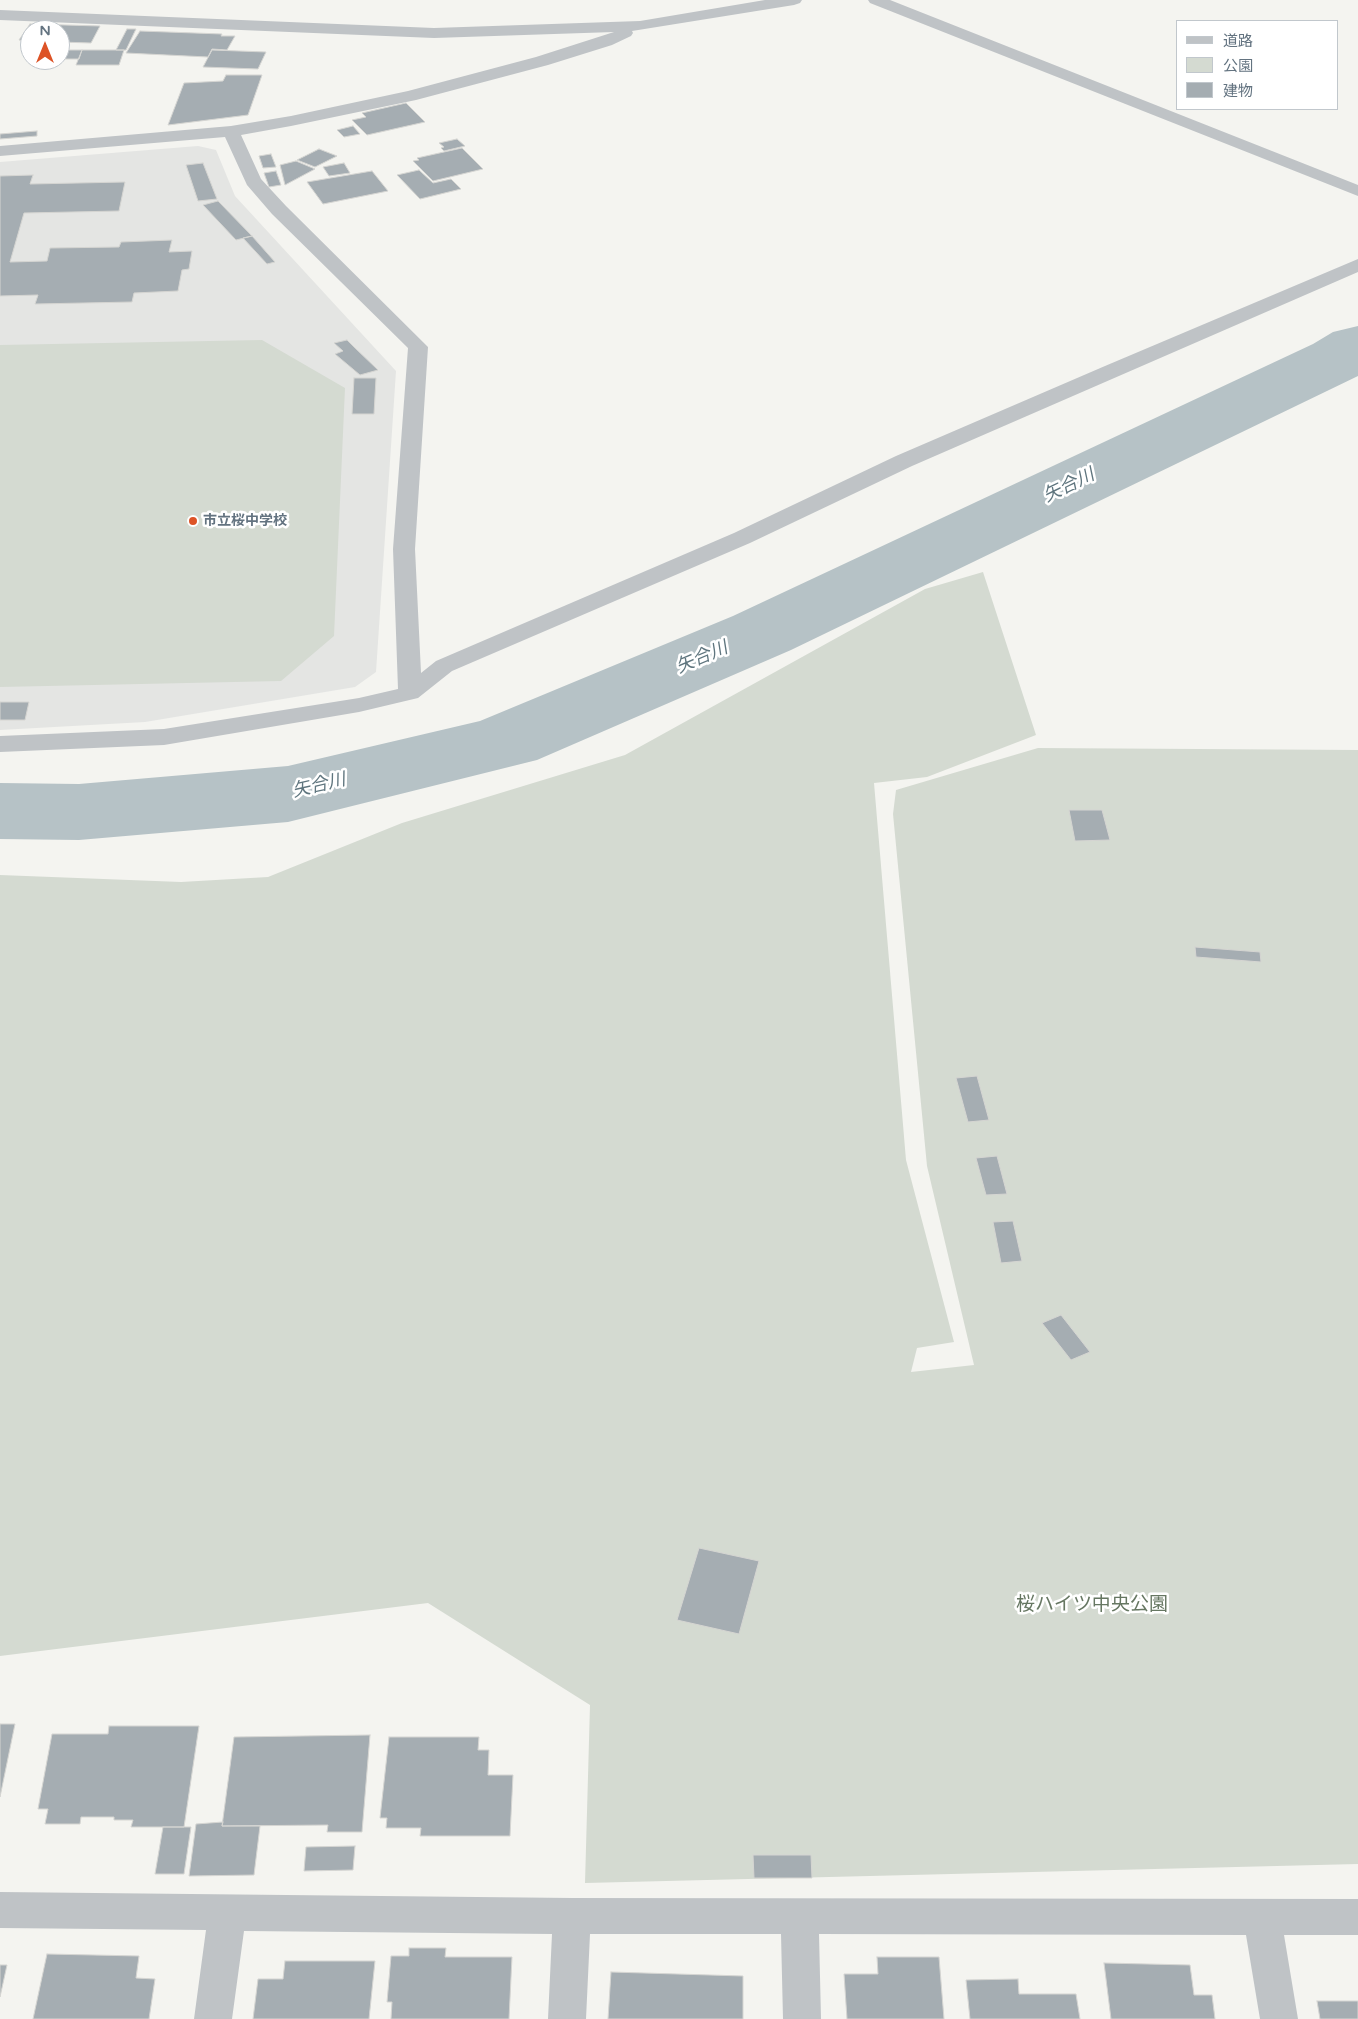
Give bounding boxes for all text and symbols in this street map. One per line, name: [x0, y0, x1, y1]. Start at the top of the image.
north arrow: [20, 20, 70, 70]
legend: [1176, 20, 1338, 110]
text: N: [39, 22, 51, 39]
text: 道路: [1223, 32, 1253, 50]
text: 公園: [1223, 57, 1253, 75]
text: 建物: [1223, 82, 1253, 100]
water label: 矢合川: [1040, 464, 1098, 508]
place label: 市立桜中学校: [203, 513, 287, 529]
marker: 市立桜中学校: [187, 515, 199, 527]
water label: 矢合川: [673, 638, 731, 678]
water label: 矢合川: [290, 769, 348, 803]
park label: 桜ハイツ中央公園: [1016, 1594, 1168, 1616]

